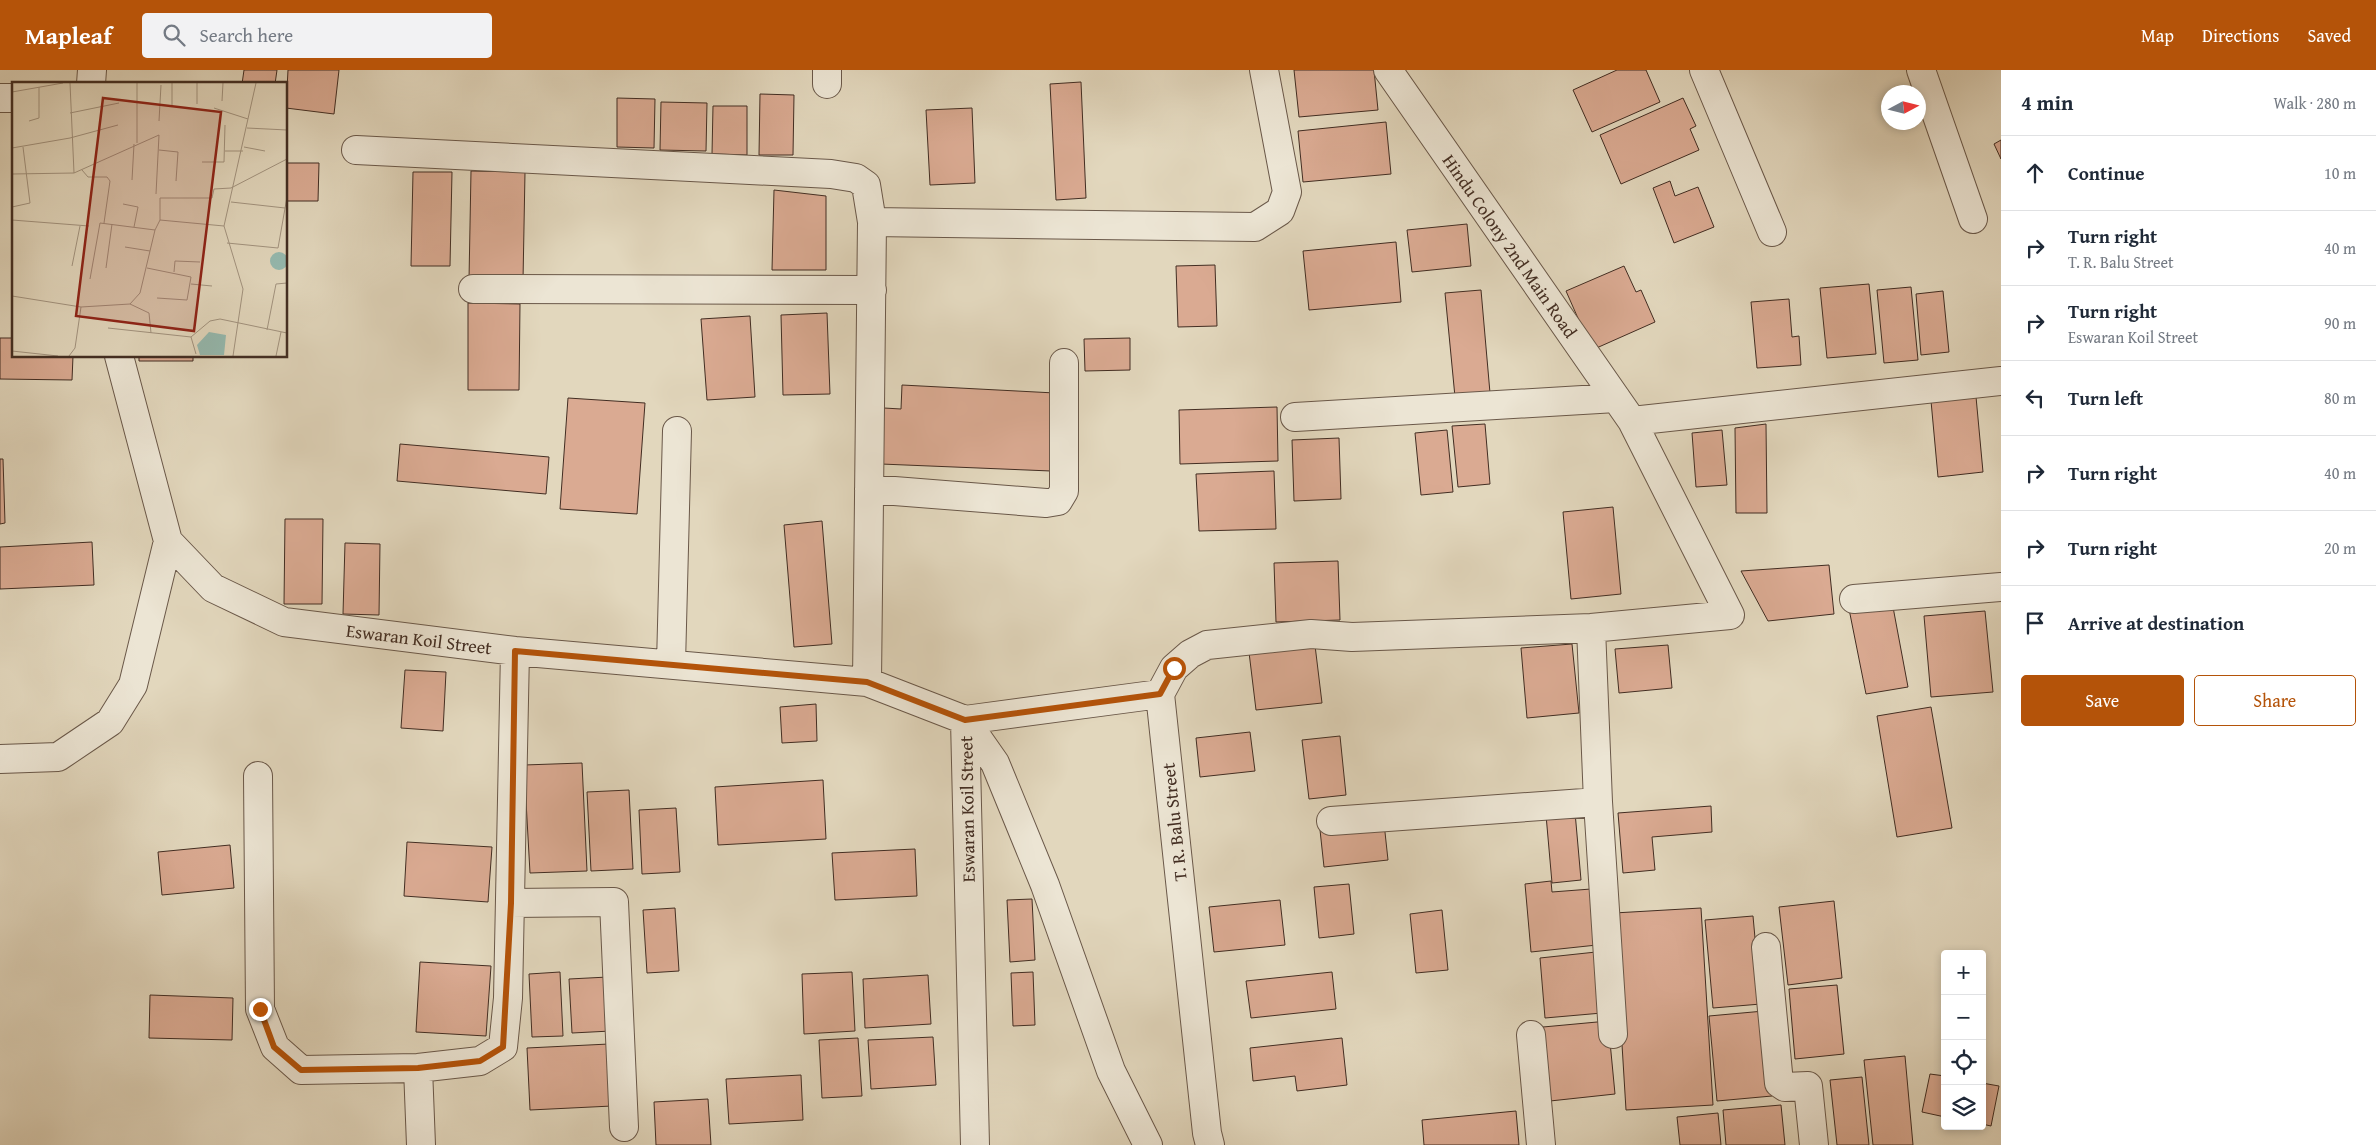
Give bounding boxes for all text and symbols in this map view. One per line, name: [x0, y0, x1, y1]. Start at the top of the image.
search box: [142, 13, 492, 58]
text: Mapleaf: [25, 18, 112, 53]
icon: search: [160, 21, 188, 49]
text: Search here: [200, 21, 293, 49]
text: Map: [2141, 22, 2174, 49]
text: Directions: [2202, 22, 2279, 49]
text: Saved: [2307, 22, 2351, 49]
inset map: [12, 82, 288, 358]
north arrow: [1881, 85, 1926, 130]
text: 4 min: [2021, 87, 2073, 118]
text: Walk · 280 m: [2273, 91, 2356, 115]
street label: Hindu Colony 2nd Main Road: [1436, 149, 1584, 344]
icon: ahead: [2021, 159, 2049, 187]
text: Continue: [2068, 159, 2145, 187]
text: 10 m: [2324, 161, 2356, 185]
text: Turn right: [2068, 222, 2157, 250]
icon: right: [2021, 234, 2049, 262]
text: 40 m: [2324, 236, 2356, 260]
text: T. R. Balu Street: [2068, 250, 2174, 274]
text: Turn right: [2068, 297, 2157, 325]
icon: right: [2021, 309, 2049, 337]
text: 90 m: [2324, 311, 2356, 335]
text: Eswaran Koil Street: [2068, 325, 2198, 349]
icon: left: [2021, 384, 2049, 412]
text: Turn left: [2068, 384, 2143, 412]
text: 80 m: [2324, 386, 2356, 410]
icon: right: [2021, 459, 2049, 487]
text: Turn right: [2068, 459, 2157, 487]
text: 40 m: [2324, 461, 2356, 485]
icon: right: [2021, 534, 2049, 562]
text: Turn right: [2068, 534, 2157, 562]
text: 20 m: [2324, 536, 2356, 560]
icon: arrive: [2021, 609, 2049, 637]
text: Arrive at destination: [2068, 609, 2244, 637]
street label: Eswaran Koil Street: [345, 617, 494, 661]
route start: [1163, 657, 1186, 680]
button: Save: [2021, 675, 2184, 726]
button: Share: [2194, 675, 2356, 726]
street label: Eswaran Koil Street: [952, 735, 982, 882]
street label: T. R. Balu Street: [1154, 761, 1194, 883]
map controls: [1941, 950, 1986, 1130]
button: +: [1941, 950, 1986, 995]
button: −: [1941, 995, 1986, 1040]
route end: [249, 998, 272, 1021]
button: locate: [1941, 1040, 1986, 1085]
button: layers: [1941, 1085, 1986, 1130]

